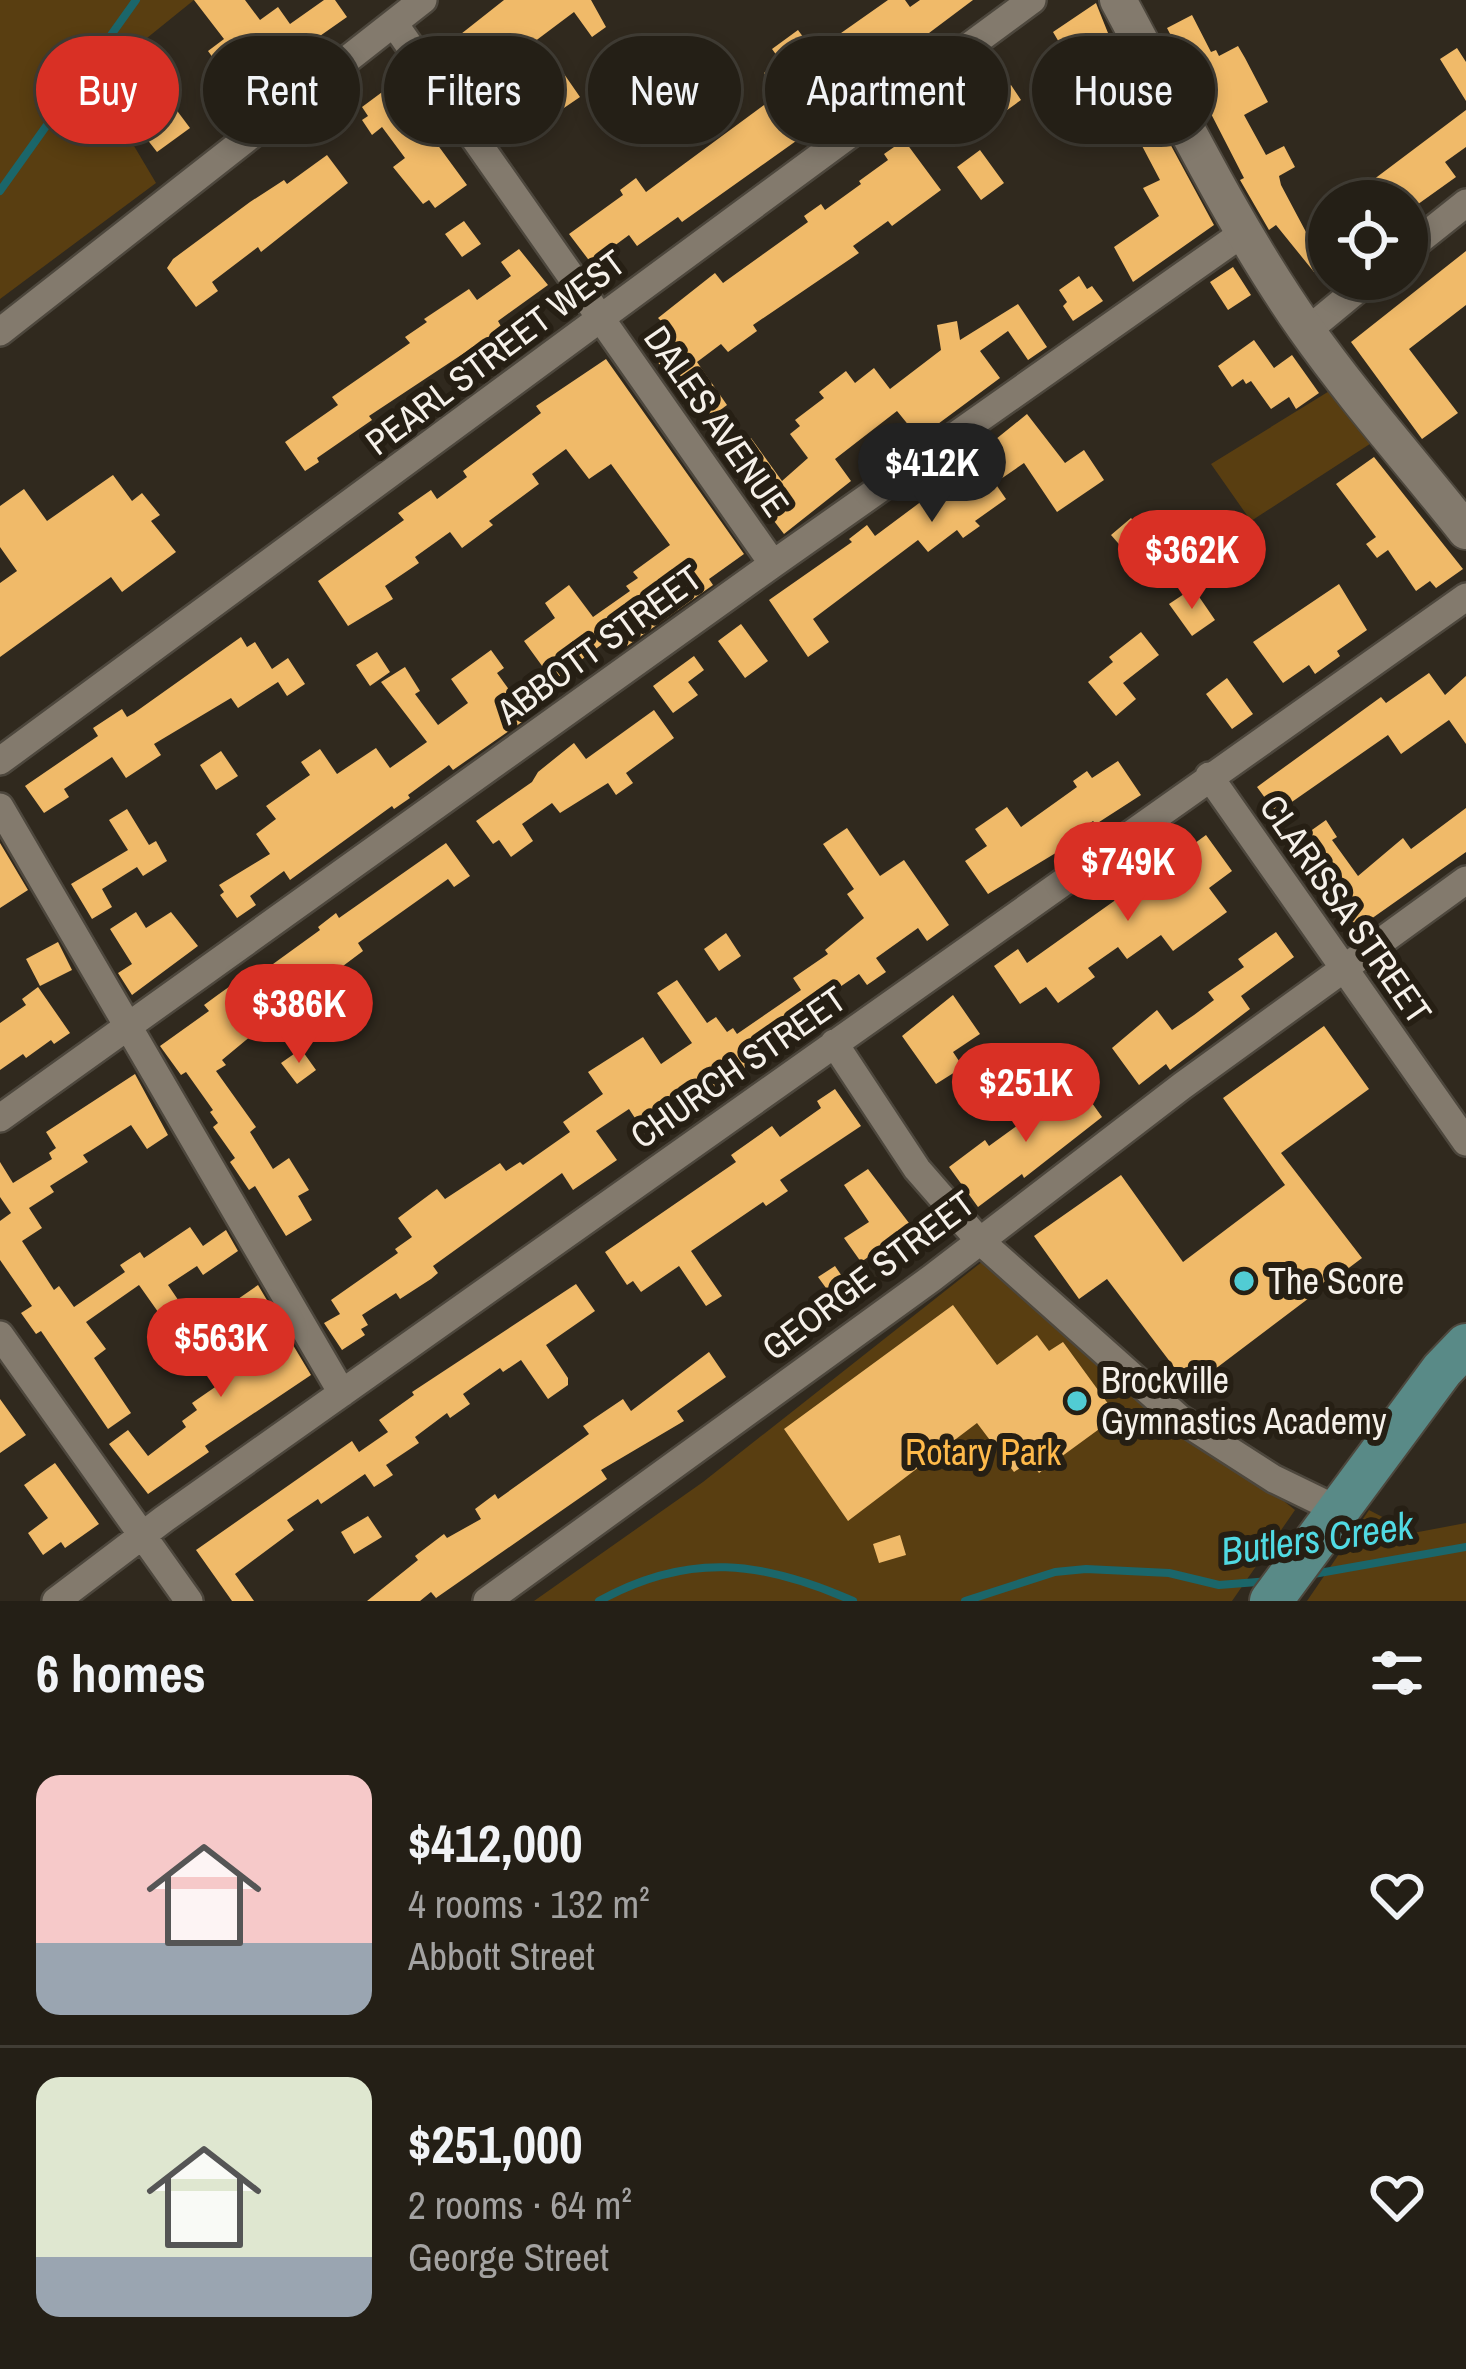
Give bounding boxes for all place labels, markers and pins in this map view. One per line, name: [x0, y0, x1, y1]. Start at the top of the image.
pin: $412K: [848, 423, 1016, 525]
pin: $362K: [1108, 510, 1276, 612]
pin: $749K: [1044, 822, 1212, 924]
pin: $386K: [215, 964, 383, 1066]
pin: $251K: [942, 1043, 1110, 1145]
place label: The Score: [1268, 1257, 1404, 1305]
marker: The Score: [1231, 1268, 1257, 1294]
pin: $563K: [137, 1298, 305, 1400]
place label: Brockville Gymnastics Academy: [1101, 1356, 1387, 1445]
marker: Brockville Gymnastics Academy: [1064, 1388, 1090, 1414]

